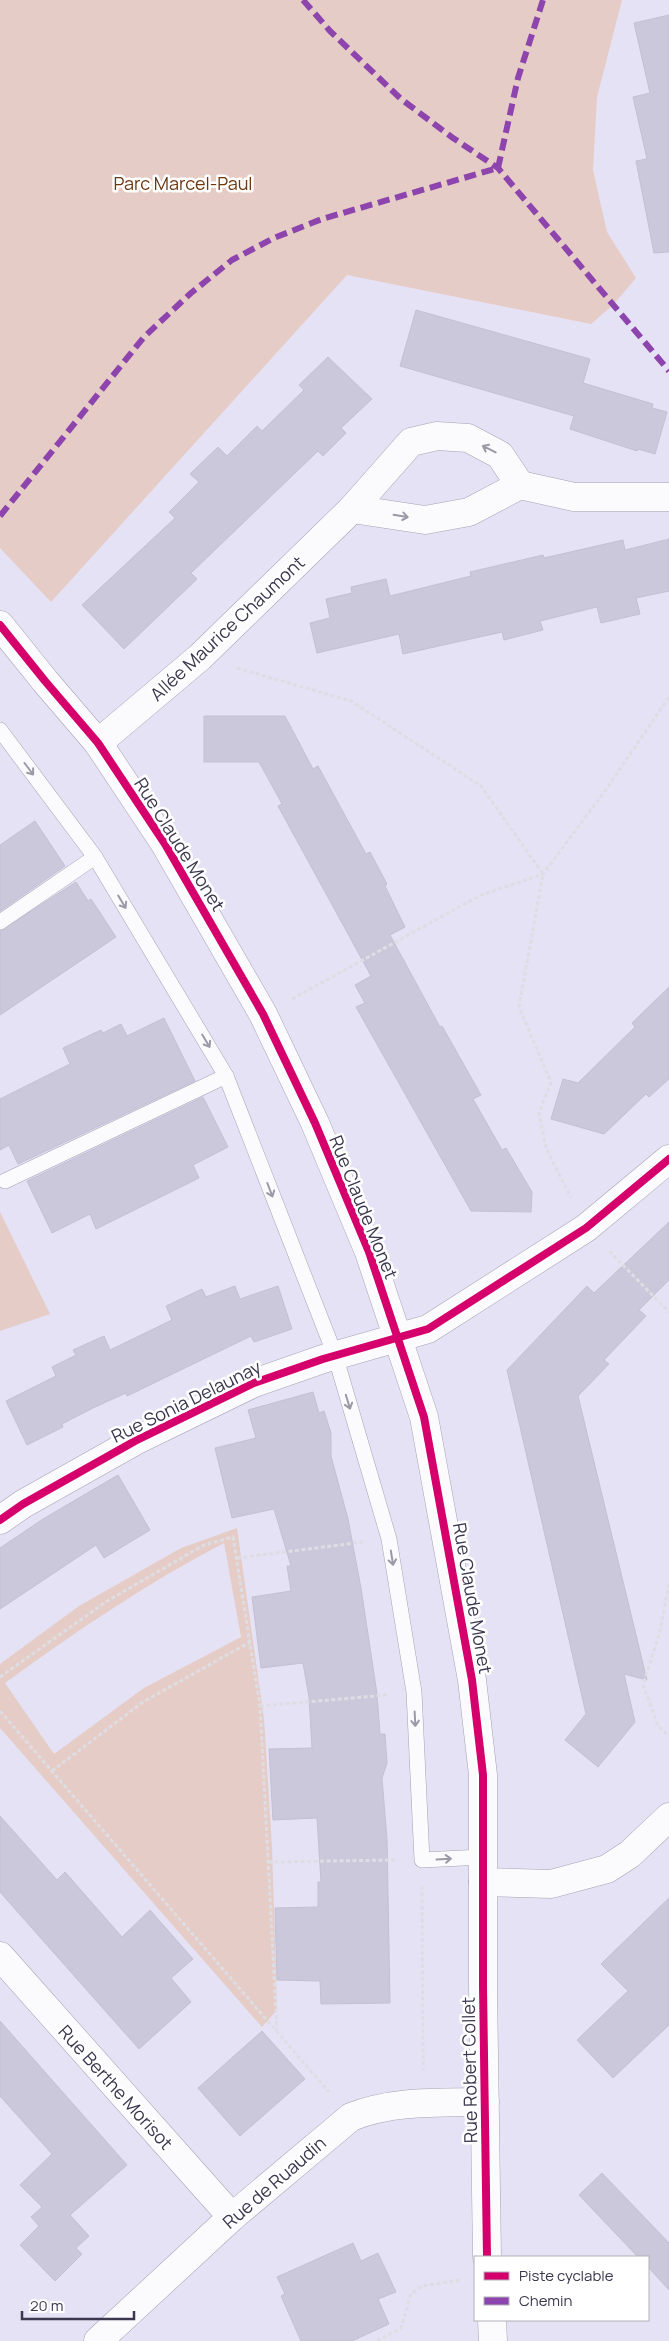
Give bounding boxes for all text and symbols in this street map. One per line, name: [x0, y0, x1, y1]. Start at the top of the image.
park label: Parc Marcel-Paul: [113, 171, 253, 195]
one-way arrow: [482, 444, 497, 454]
one-way arrow: [392, 512, 408, 522]
street label: Allée Maurice Chaumont: [145, 550, 309, 706]
one-way arrow: [24, 762, 34, 776]
street label: Rue Claude Monet: [129, 773, 231, 915]
one-way arrow: [118, 894, 128, 908]
one-way arrow: [201, 1034, 211, 1048]
street label: Rue Claude Monet: [324, 1132, 404, 1282]
one-way arrow: [266, 1182, 276, 1197]
street label: Rue Sonia Delaunay: [107, 1354, 265, 1448]
one-way arrow: [344, 1394, 354, 1410]
street label: Rue Claude Monet: [448, 1521, 498, 1675]
one-way arrow: [388, 1550, 398, 1566]
one-way arrow: [411, 1711, 420, 1727]
one-way arrow: [436, 1854, 452, 1863]
street label: Rue Robert Collet: [456, 1997, 482, 2143]
street label: Rue Berthe Morisot: [54, 2020, 178, 2154]
street label: Rue de Ruaudin: [217, 2131, 331, 2233]
legend: [474, 2256, 649, 2321]
text: Piste cyclable: [519, 2265, 614, 2286]
scale bar: [22, 2288, 135, 2320]
text: Chemin: [519, 2290, 572, 2311]
text: 20 m: [30, 2295, 63, 2316]

